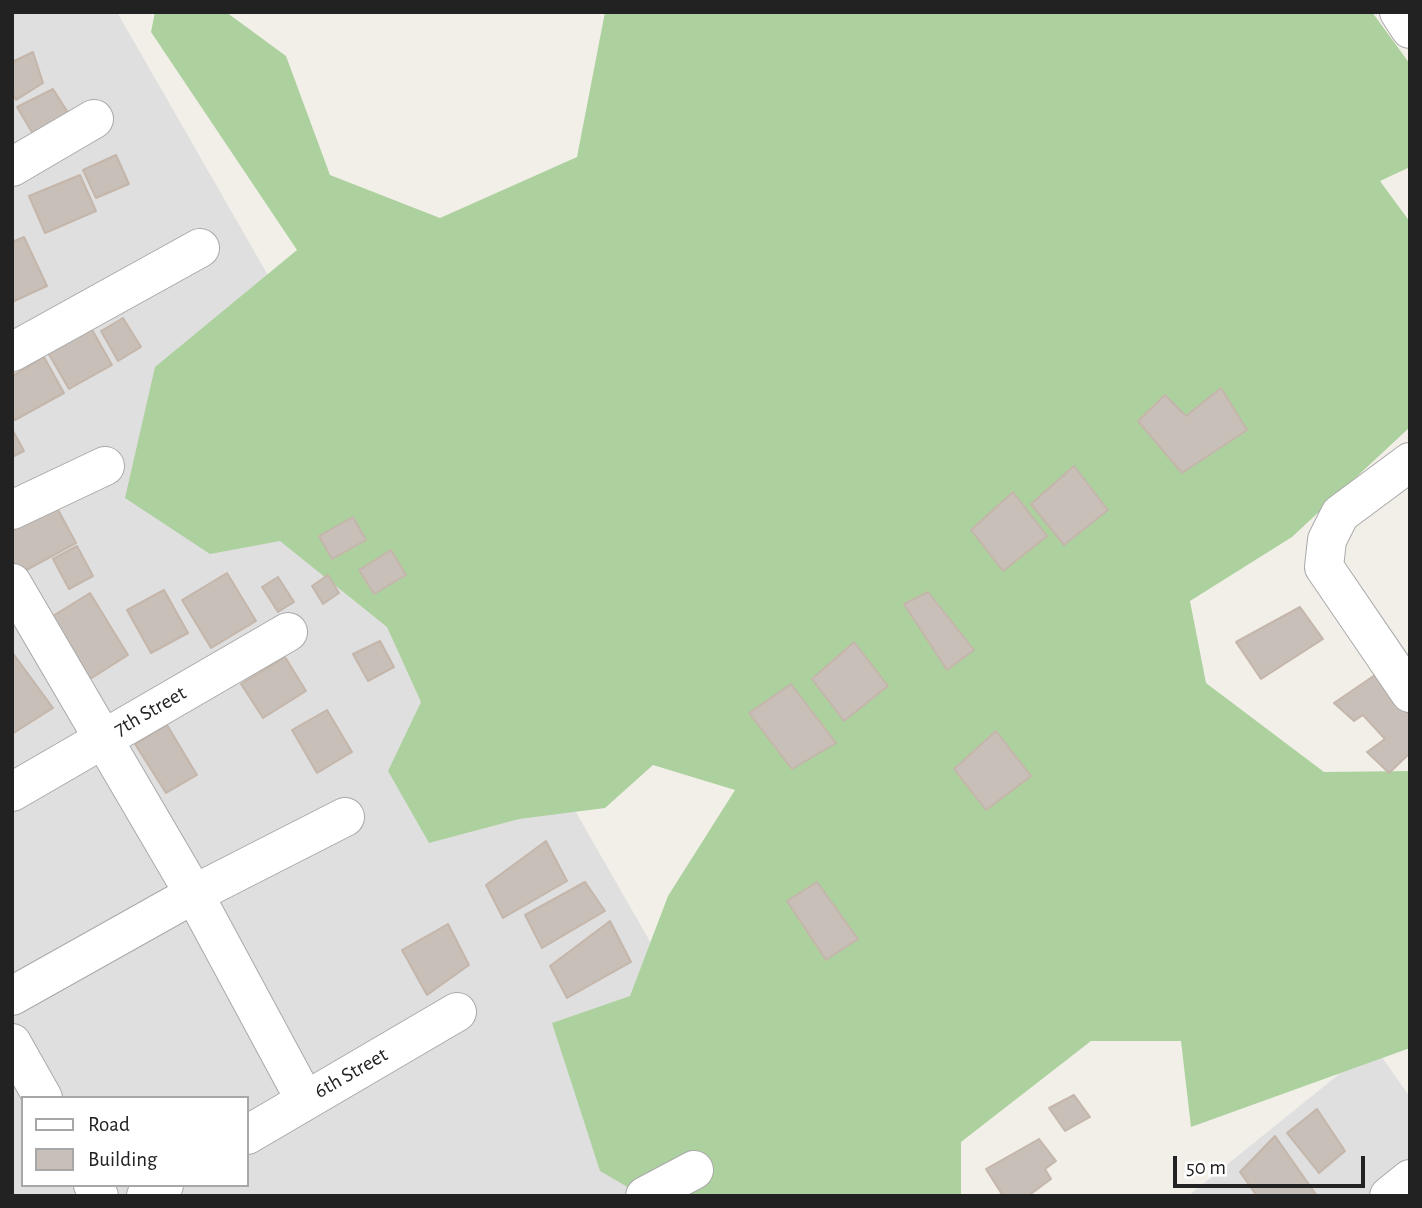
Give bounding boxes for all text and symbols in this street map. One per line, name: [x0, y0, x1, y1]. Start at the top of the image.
street label: 7th Street: [109, 680, 191, 742]
street label: 6th Street: [310, 1042, 392, 1104]
legend: [21, 1096, 248, 1187]
text: Road: [88, 1114, 130, 1135]
scale bar: [1177, 1142, 1370, 1186]
text: Building: [88, 1149, 157, 1170]
text: 50 m: [1186, 1157, 1226, 1178]

